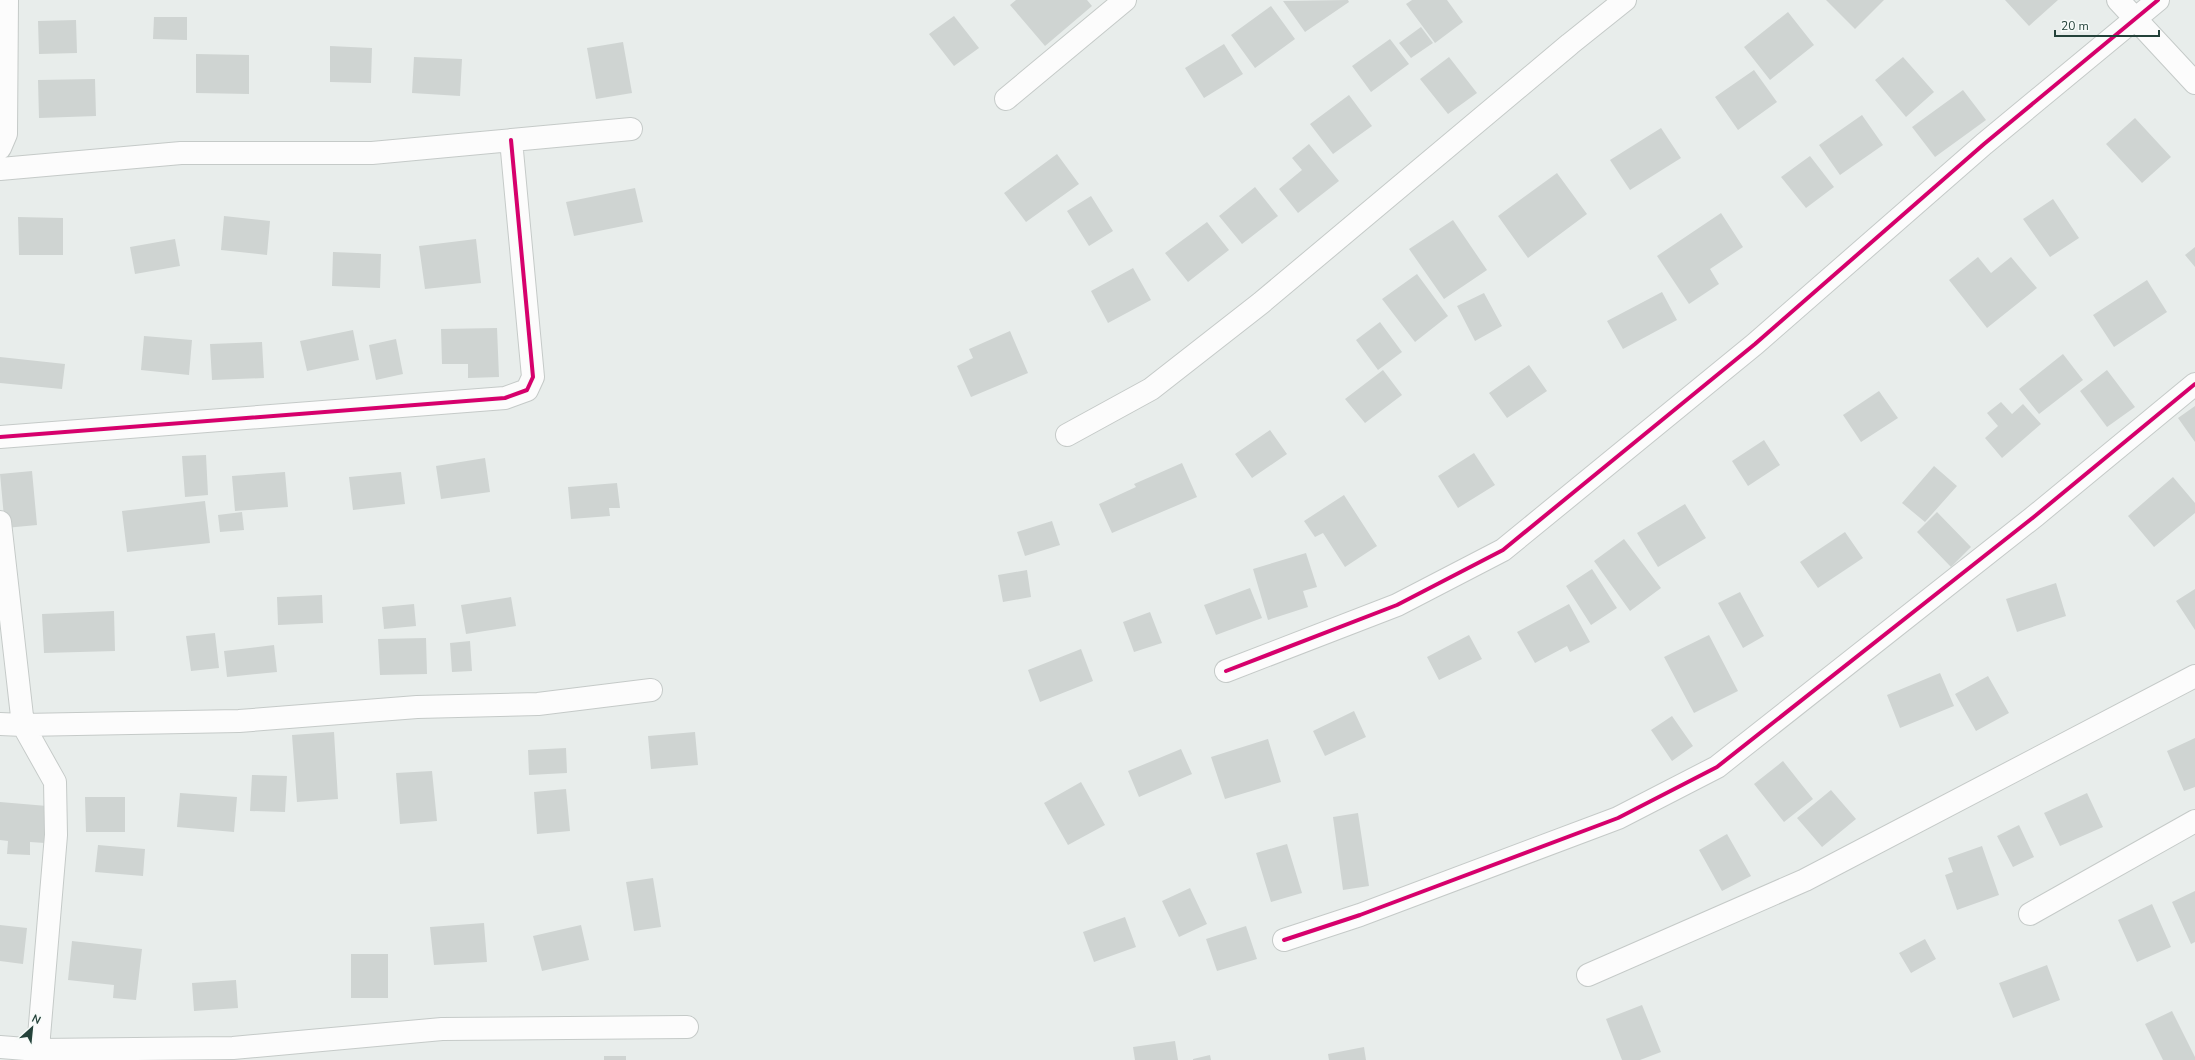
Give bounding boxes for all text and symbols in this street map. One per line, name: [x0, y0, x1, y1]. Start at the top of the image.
scale bar: [2055, 12, 2159, 38]
text: 20 m: [2061, 18, 2089, 34]
north arrow: [12, 1008, 52, 1048]
text: N: [29, 1011, 43, 1028]

